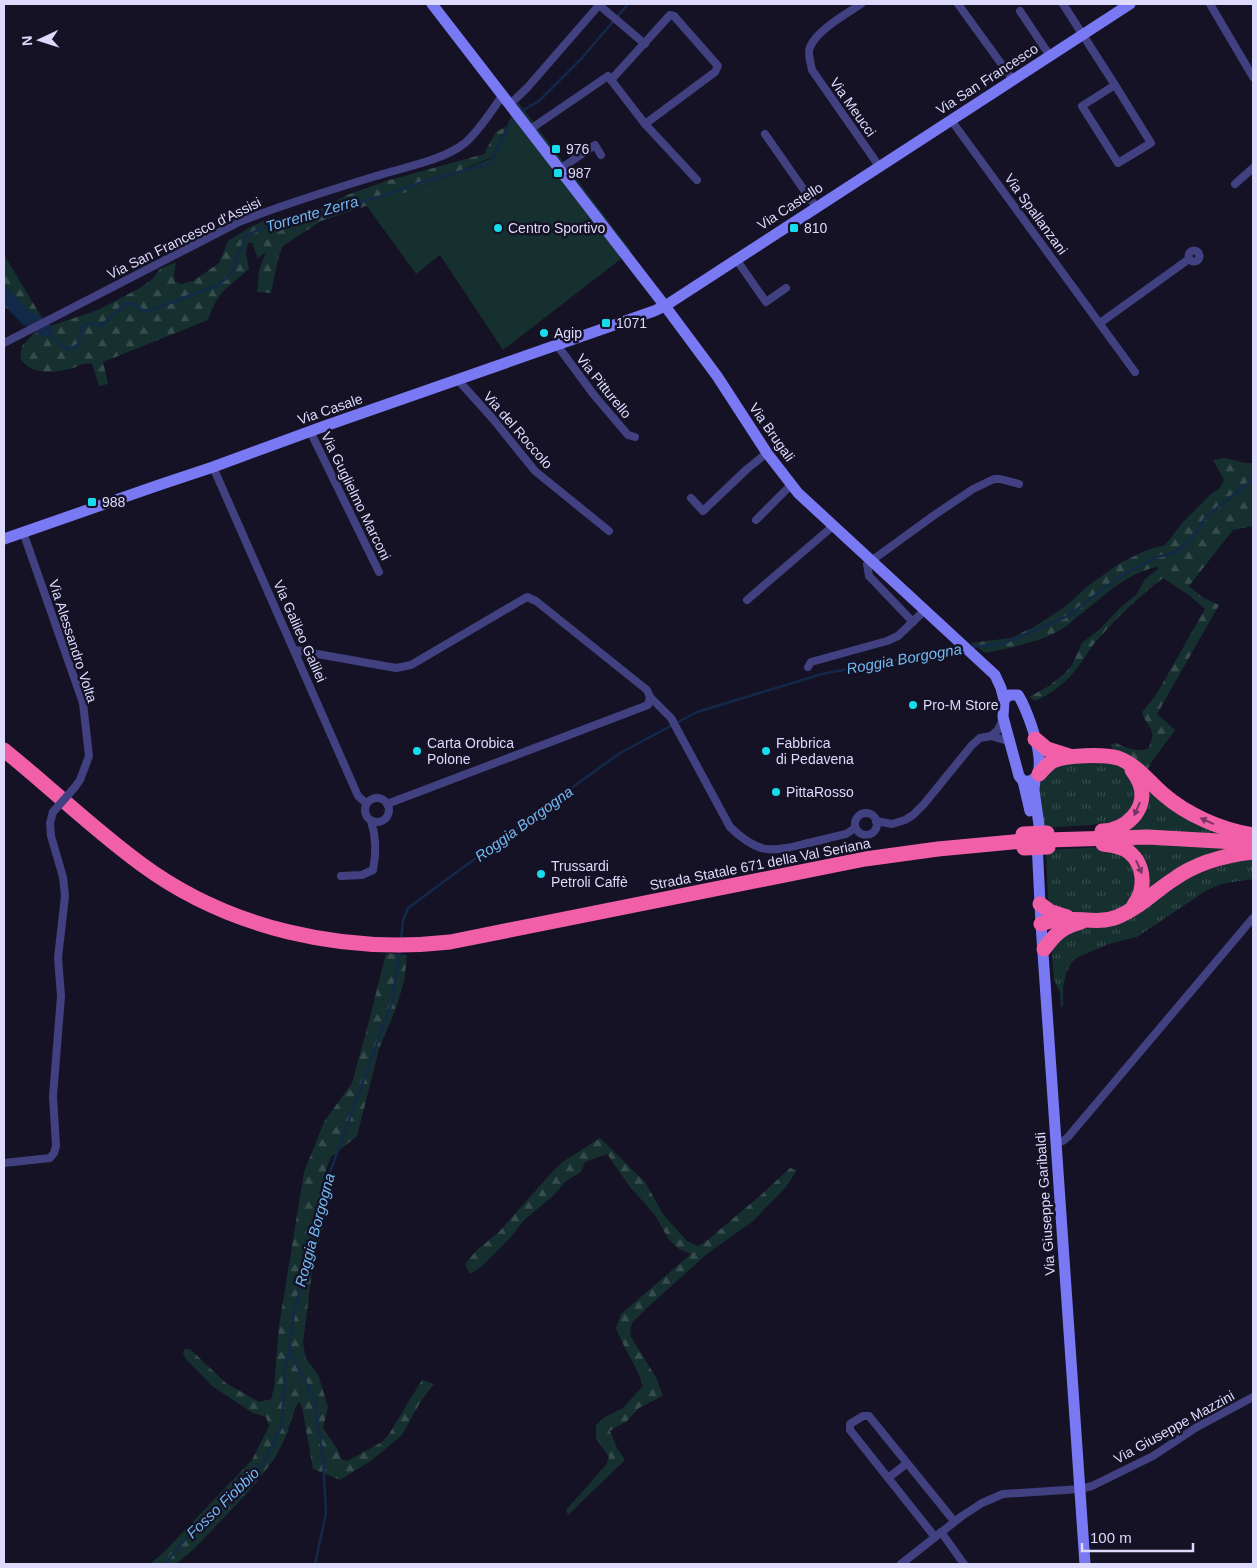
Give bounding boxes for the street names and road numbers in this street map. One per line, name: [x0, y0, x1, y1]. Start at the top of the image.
street label: Via San Francesco: [933, 40, 1041, 118]
street label: Via Meucci: [827, 74, 879, 140]
street label: Via Spallanzani: [1001, 170, 1071, 258]
street label: Via Castello: [754, 179, 826, 233]
street label: Via San Francesco d'Assisi: [105, 194, 263, 282]
street label: Via Pitturello: [573, 351, 635, 422]
street label: Via del Roccolo: [480, 388, 556, 472]
street label: Via Casale: [296, 390, 365, 428]
street label: Via Brugali: [746, 400, 798, 464]
street label: Via Guglielmo Marconi: [318, 429, 394, 563]
street label: Via Galileo Galilei: [270, 577, 330, 685]
street label: Via Alessandro Volta: [46, 578, 100, 705]
street label: Strada Statale 671 della Val Seriana: [648, 835, 872, 893]
street label: Via Giuseppe Garibaldi: [1032, 1132, 1058, 1276]
street label: Via Giuseppe Mazzini: [1111, 1387, 1237, 1467]

